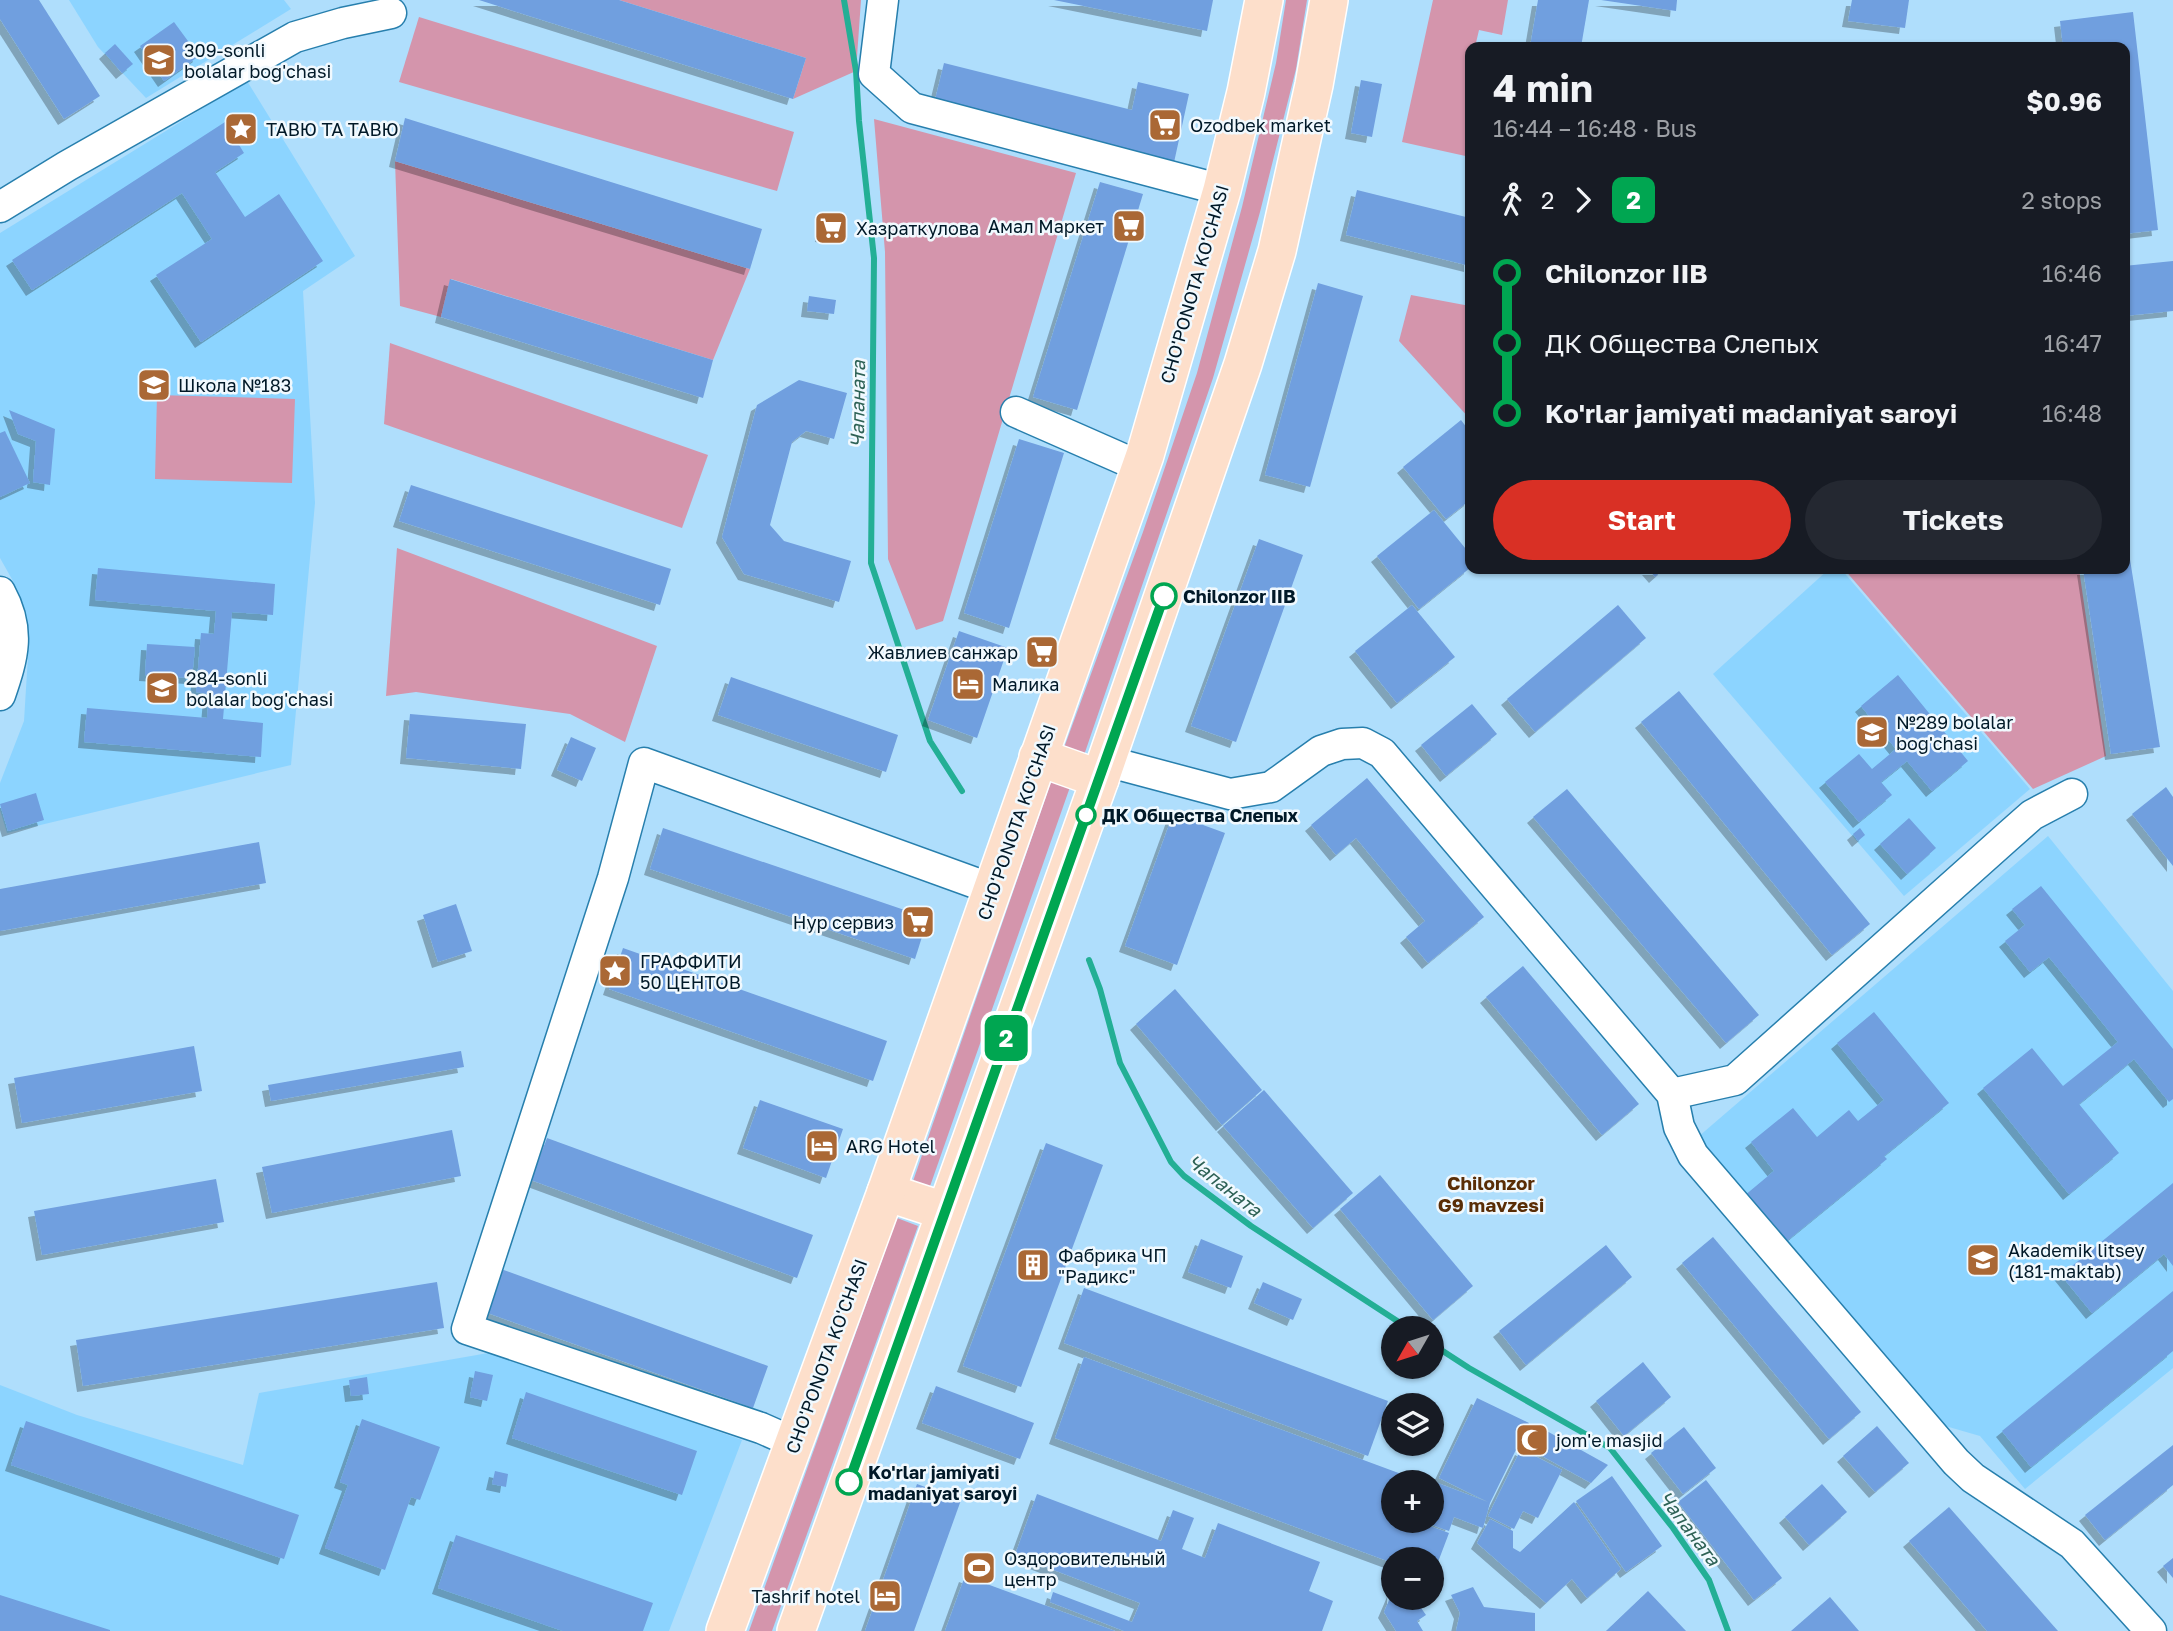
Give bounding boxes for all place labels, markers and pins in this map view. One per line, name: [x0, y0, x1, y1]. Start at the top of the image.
place label: 309-sonli bolalar bog'chasi: [184, 39, 331, 82]
school or university icon: 309-sonli bolalar bog'chasi: [140, 41, 178, 79]
supermarket icon: Ozodbek market: [1146, 106, 1184, 144]
place icon: ТАВЮ ТА ТАВЮ: [222, 110, 260, 148]
place label: Ozodbek market: [1190, 114, 1331, 136]
place label: ТАВЮ ТА ТАВЮ: [266, 118, 399, 140]
supermarket icon: Амал Маркет: [1110, 207, 1148, 245]
supermarket icon: Хазраткулова: [812, 209, 850, 247]
place label: Амал Маркет: [988, 215, 1104, 237]
place label: Хазраткулова: [856, 217, 979, 239]
school or university icon: Школа №183: [135, 366, 173, 404]
place label: Школа №183: [178, 374, 291, 396]
marker: Chilonzor IIB: [1151, 583, 1177, 609]
place label: Chilonzor IIB: [1183, 585, 1296, 607]
supermarket icon: Жавлиев санжар: [1023, 633, 1061, 671]
place label: Жавлиев санжар: [868, 641, 1018, 663]
hotel icon: Малика: [949, 665, 987, 703]
place label: 284-sonli bolalar bog'chasi: [186, 667, 333, 710]
school or university icon: 284-sonli bolalar bog'chasi: [143, 669, 181, 707]
place label: Малика: [992, 673, 1060, 695]
place label: №289 bolalar bog'chasi: [1896, 711, 2013, 754]
school or university icon: №289 bolalar bog'chasi: [1853, 713, 1891, 751]
place label: ДК Общества Слепых: [1102, 804, 1299, 826]
marker: ДК Общества Слепых: [1076, 805, 1096, 825]
supermarket icon: Нур сервиз: [899, 903, 937, 941]
place label: Нур сервиз: [793, 911, 894, 933]
place label: ГРАФФИТИ 50 ЦЕНТОВ: [640, 950, 742, 993]
place icon: ГРАФФИТИ 50 ЦЕНТОВ: [596, 952, 634, 990]
hotel icon: ARG Hotel: [803, 1127, 841, 1165]
place label: ARG Hotel: [846, 1135, 936, 1157]
place label: Akademik litsey (181-maktab): [2008, 1239, 2145, 1282]
school or university icon: Akademik litsey (181-maktab): [1964, 1241, 2002, 1279]
place label: Фабрика ЧП "Радикс": [1058, 1244, 1167, 1287]
building icon: Фабрика ЧП "Радикс": [1014, 1246, 1052, 1284]
mosque icon: jom'e masjid: [1513, 1421, 1551, 1459]
place label: jom'e masjid: [1555, 1429, 1662, 1451]
place label: Ko'rlar jamiyati madaniyat saroyi: [868, 1461, 1017, 1504]
marker: Ko'rlar jamiyati madaniyat saroyi: [836, 1469, 862, 1495]
place label: Оздоровительный центр: [1004, 1547, 1165, 1590]
sports icon: Оздоровительный центр: [960, 1549, 998, 1587]
hotel icon: Tashrif hotel: [866, 1577, 904, 1615]
place label: Tashrif hotel: [751, 1585, 860, 1607]

